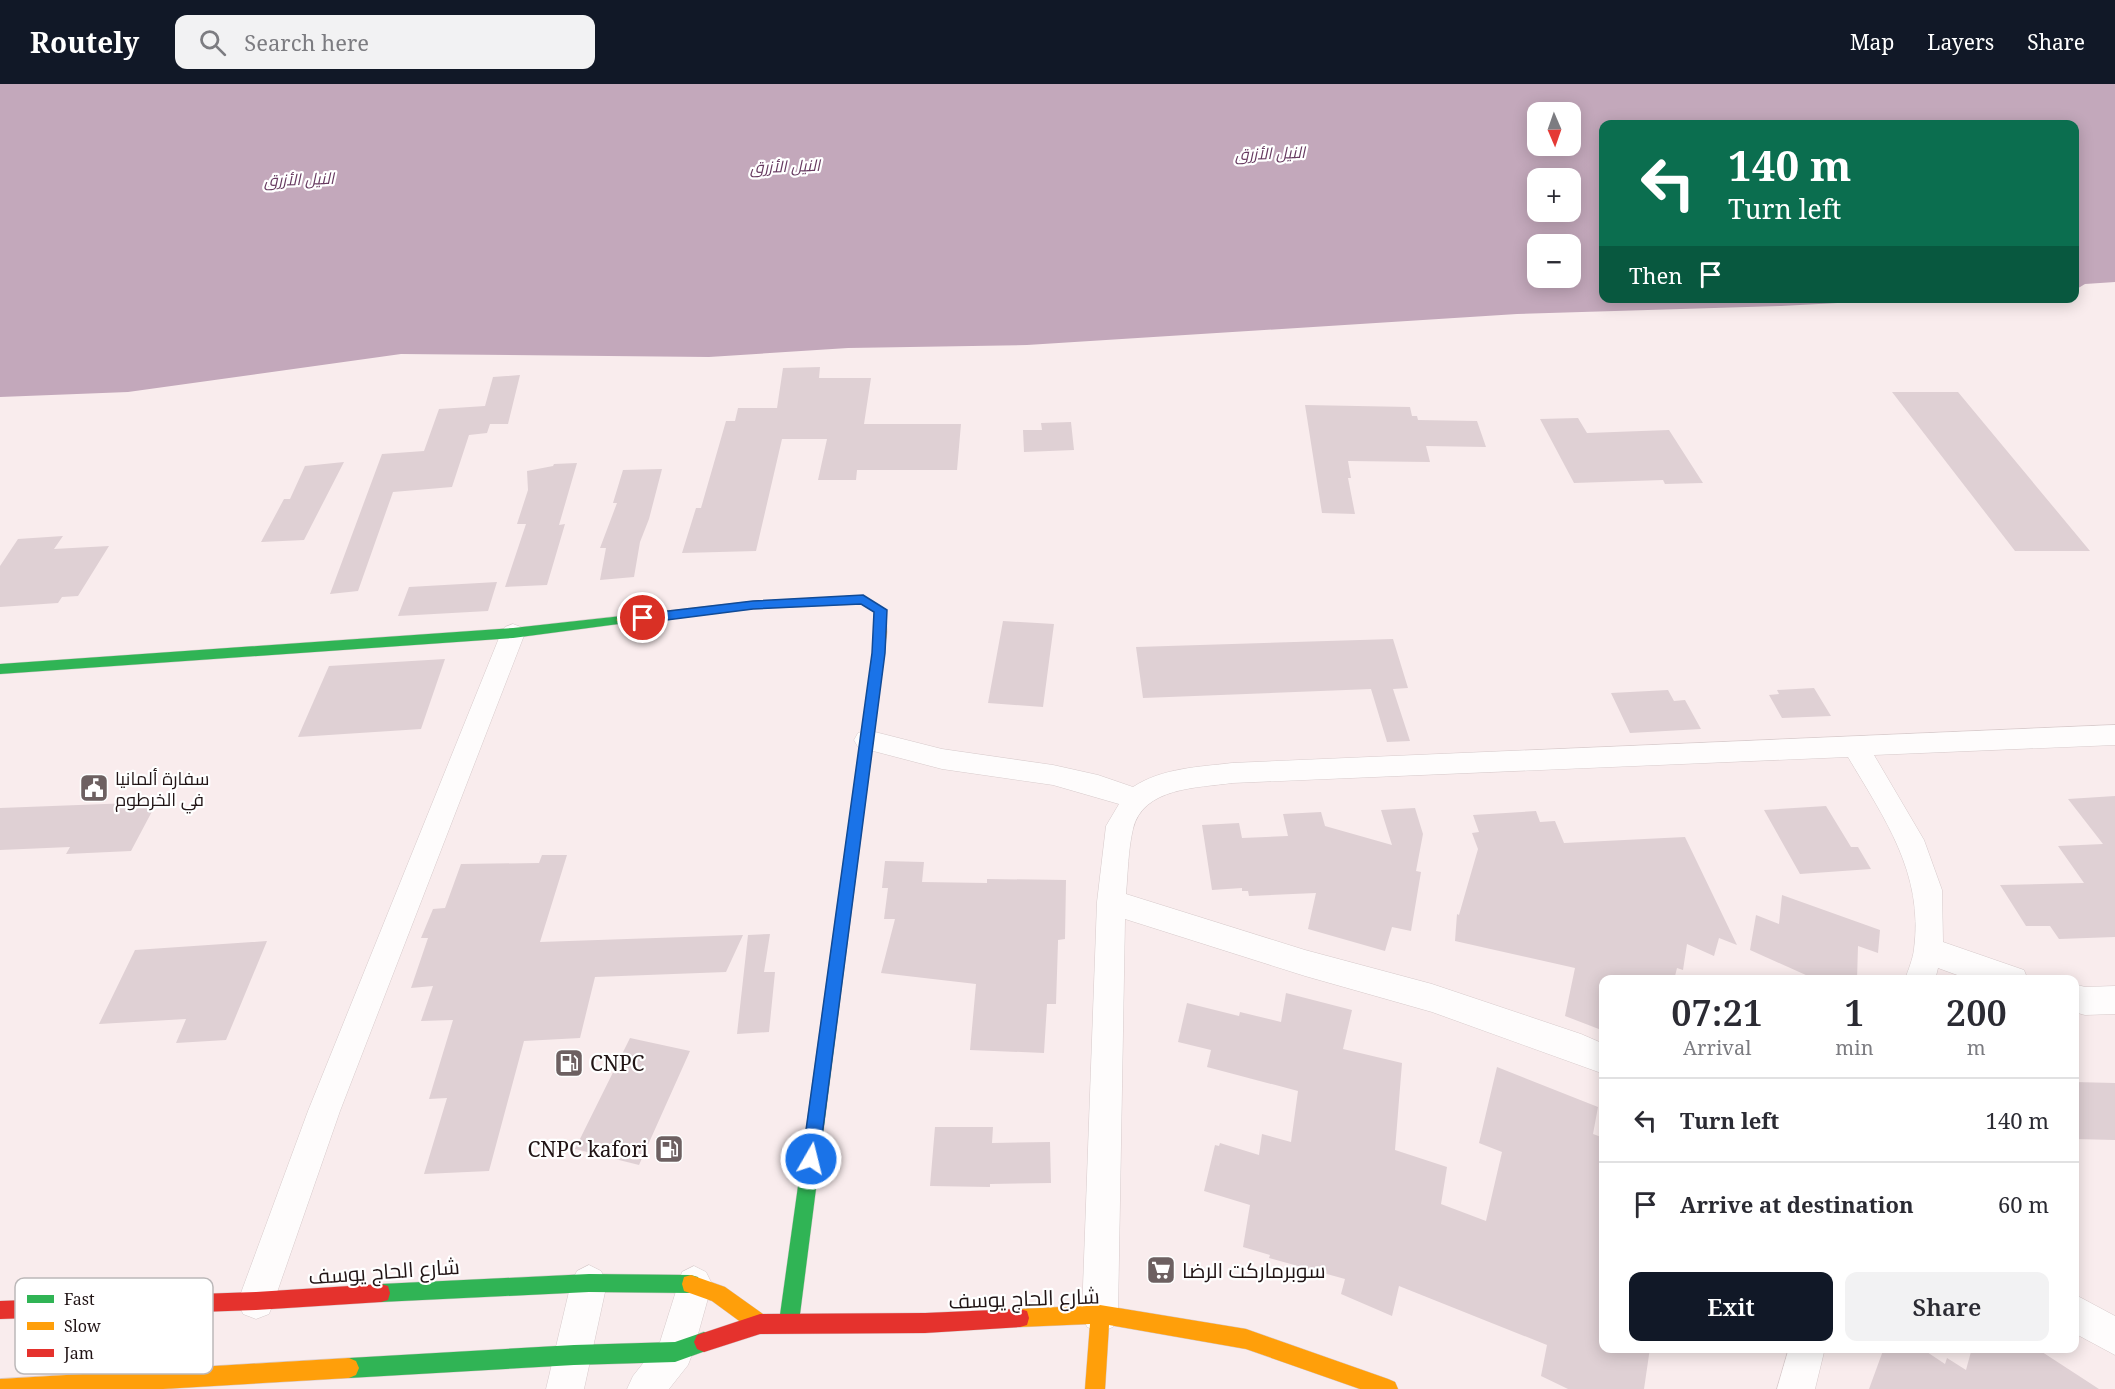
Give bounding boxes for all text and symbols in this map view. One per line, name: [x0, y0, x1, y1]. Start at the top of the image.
search box: [175, 15, 595, 69]
text: Routely: [30, 23, 139, 61]
icon: search: [196, 26, 229, 59]
text: Search here: [244, 27, 369, 57]
text: Map: [1850, 28, 1894, 56]
text: Layers: [1927, 28, 1994, 56]
text: Share: [2027, 28, 2085, 56]
north arrow: [1527, 102, 1581, 156]
map controls: [1527, 102, 1581, 288]
text: 140 m: [1728, 136, 1852, 193]
water label: النيل الأزرق: [1234, 141, 1307, 165]
icon: left: [1629, 144, 1707, 222]
water label: النيل الأزرق: [749, 154, 822, 178]
water label: النيل الأزرق: [263, 167, 336, 191]
button: +: [1527, 168, 1581, 222]
text: Turn left: [1728, 190, 1841, 227]
button: −: [1527, 234, 1581, 288]
icon: arrive: [1694, 258, 1727, 291]
text: Then: [1629, 260, 1682, 290]
pin: [617, 592, 668, 643]
icon: arrive: [626, 601, 659, 634]
place label: سفارة ألمانيا في الخرطوم: [115, 766, 209, 814]
public building icon: سفارة ألمانيا في الخرطوم: [78, 772, 110, 804]
text: 07:21: [1671, 988, 1763, 1037]
text: 1: [1844, 988, 1865, 1037]
text: 200: [1946, 988, 2007, 1037]
text: Arrival: [1683, 1034, 1751, 1061]
text: min: [1835, 1034, 1874, 1061]
text: m: [1967, 1034, 1986, 1061]
fuel station icon: CNPC: [553, 1047, 585, 1079]
place label: CNPC: [590, 1049, 645, 1077]
icon: left: [1629, 1104, 1662, 1137]
text: Turn left: [1680, 1105, 1779, 1135]
text: 140 m: [1986, 1105, 2049, 1135]
position arrow: [779, 1127, 843, 1191]
fuel station icon: CNPC kafori: [653, 1133, 685, 1165]
place label: CNPC kafori: [527, 1135, 648, 1163]
icon: arrive: [1629, 1188, 1662, 1221]
text: Arrive at destination: [1680, 1189, 1914, 1219]
text: 60 m: [1998, 1189, 2049, 1219]
street label: شارع الحاج يوسف: [308, 1252, 461, 1291]
supermarket icon: سوبرماركت الرضا: [1145, 1254, 1177, 1286]
place label: سوبرماركت الرضا: [1182, 1256, 1326, 1284]
button: Exit: [1629, 1272, 1833, 1341]
button: Share: [1845, 1272, 2049, 1341]
legend: [15, 1278, 213, 1374]
street label: شارع الحاج يوسف: [948, 1281, 1100, 1316]
text: Fast: [64, 1288, 95, 1310]
text: Slow: [64, 1315, 101, 1337]
text: Jam: [63, 1342, 94, 1364]

